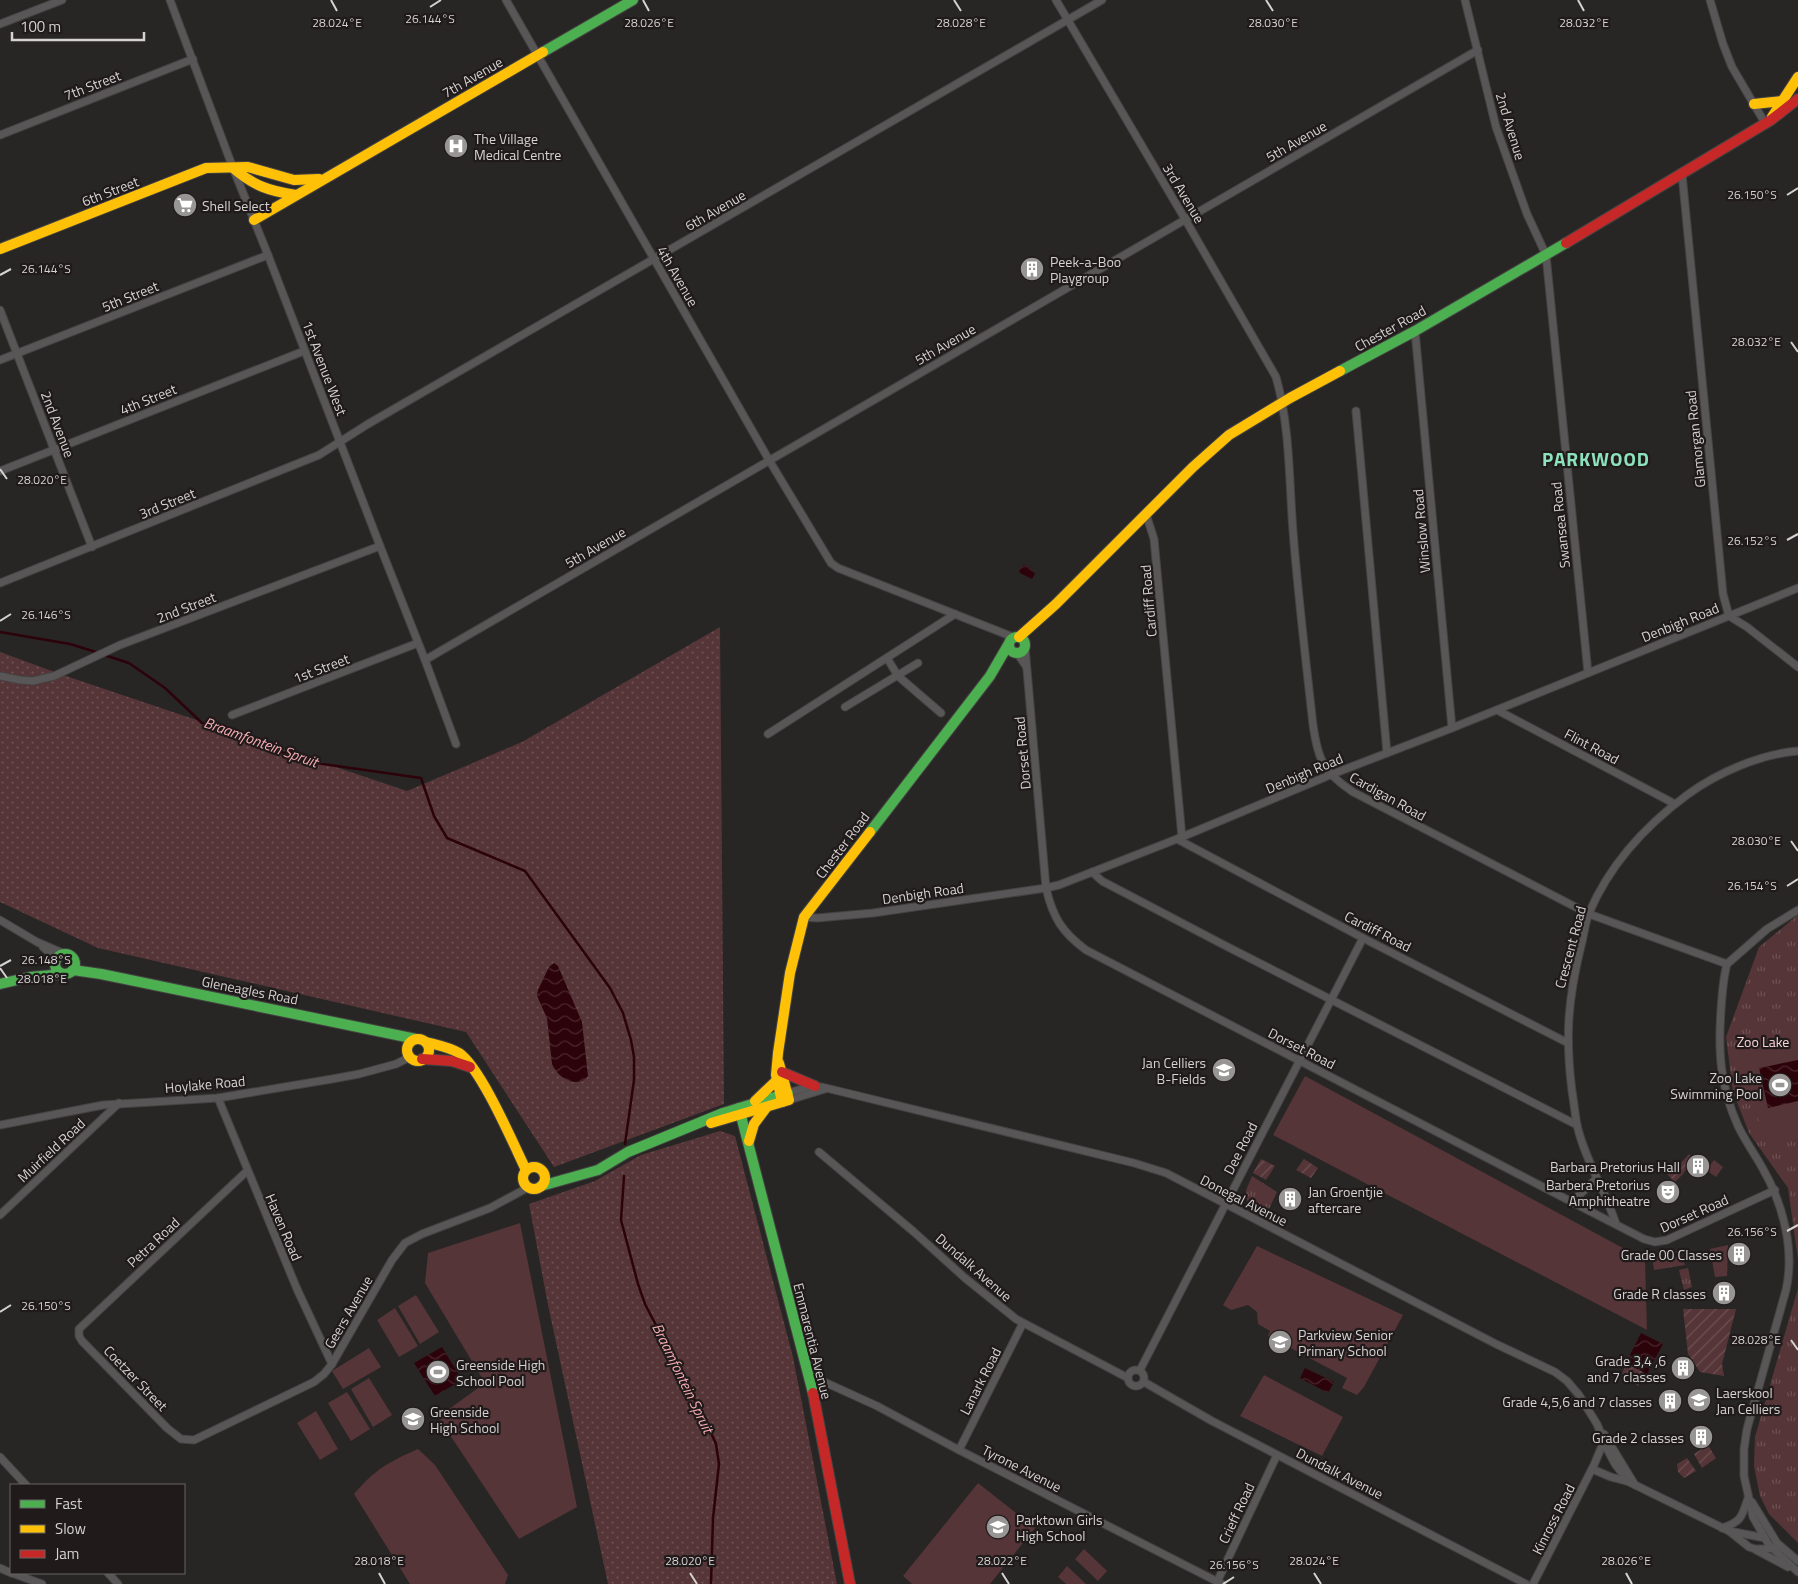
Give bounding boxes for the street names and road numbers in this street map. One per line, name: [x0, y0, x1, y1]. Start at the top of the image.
street label: 7th Avenue: [438, 51, 506, 103]
street label: 7th Street: [60, 65, 124, 105]
street label: 2nd Avenue: [1491, 90, 1531, 162]
street label: 5th Avenue: [1262, 115, 1330, 167]
street label: 3rd Avenue: [1158, 159, 1210, 227]
street label: 6th Street: [78, 171, 142, 211]
street label: 6th Avenue: [681, 184, 749, 236]
street label: 4th Avenue: [652, 242, 704, 310]
street label: 5th Street: [99, 275, 162, 317]
street label: Chester Road: [1350, 300, 1430, 356]
street label: 1st Avenue West: [297, 318, 353, 418]
street label: 5th Avenue: [911, 318, 979, 370]
street label: 4th Street: [117, 378, 180, 420]
street label: 2nd Avenue: [36, 388, 80, 460]
street label: Glamorgan Road: [1679, 389, 1711, 489]
street label: Swansea Road: [1545, 481, 1575, 569]
street label: 3rd Street: [136, 482, 198, 524]
street label: Winslow Road: [1407, 488, 1435, 574]
street label: 5th Avenue: [561, 521, 629, 573]
street label: Cardiff Road: [1134, 564, 1162, 638]
street label: 2nd Street: [153, 586, 219, 628]
street label: Denbigh Road: [1638, 597, 1722, 647]
street label: 1st Street: [290, 648, 352, 688]
street label: Dorset Road: [1008, 716, 1036, 790]
street label: Flint Road: [1561, 723, 1623, 769]
street label: Denbigh Road: [1262, 747, 1346, 799]
street label: Cardigan Road: [1346, 766, 1430, 826]
street label: Chester Road: [810, 807, 874, 883]
street label: Denbigh Road: [881, 877, 965, 909]
street label: Crescent Road: [1549, 903, 1591, 991]
street label: Cardiff Road: [1341, 905, 1415, 957]
street label: Gleneagles Road: [200, 970, 300, 1010]
street label: Dorset Road: [1265, 1022, 1339, 1074]
street label: Hoylake Road: [164, 1070, 246, 1098]
street label: Muirfield Road: [12, 1113, 90, 1187]
street label: Dee Road: [1218, 1118, 1262, 1178]
street label: Donegal Avenue: [1197, 1169, 1291, 1231]
street label: Dorset Road: [1656, 1189, 1732, 1237]
street label: Haven Road: [260, 1190, 308, 1264]
street label: Petra Road: [122, 1212, 184, 1272]
street label: Dundalk Avenue: [931, 1228, 1017, 1306]
street label: Geers Avenue: [319, 1272, 377, 1352]
street label: Emmarentia Avenue: [788, 1281, 838, 1401]
street label: Coetzer Street: [99, 1340, 173, 1416]
street label: Lanark Road: [954, 1344, 1006, 1418]
street label: Tyrone Avenue: [979, 1439, 1065, 1497]
street label: Dundalk Avenue: [1293, 1442, 1387, 1504]
street label: Crieff Road: [1213, 1479, 1259, 1547]
street label: Kinross Road: [1526, 1480, 1580, 1558]

